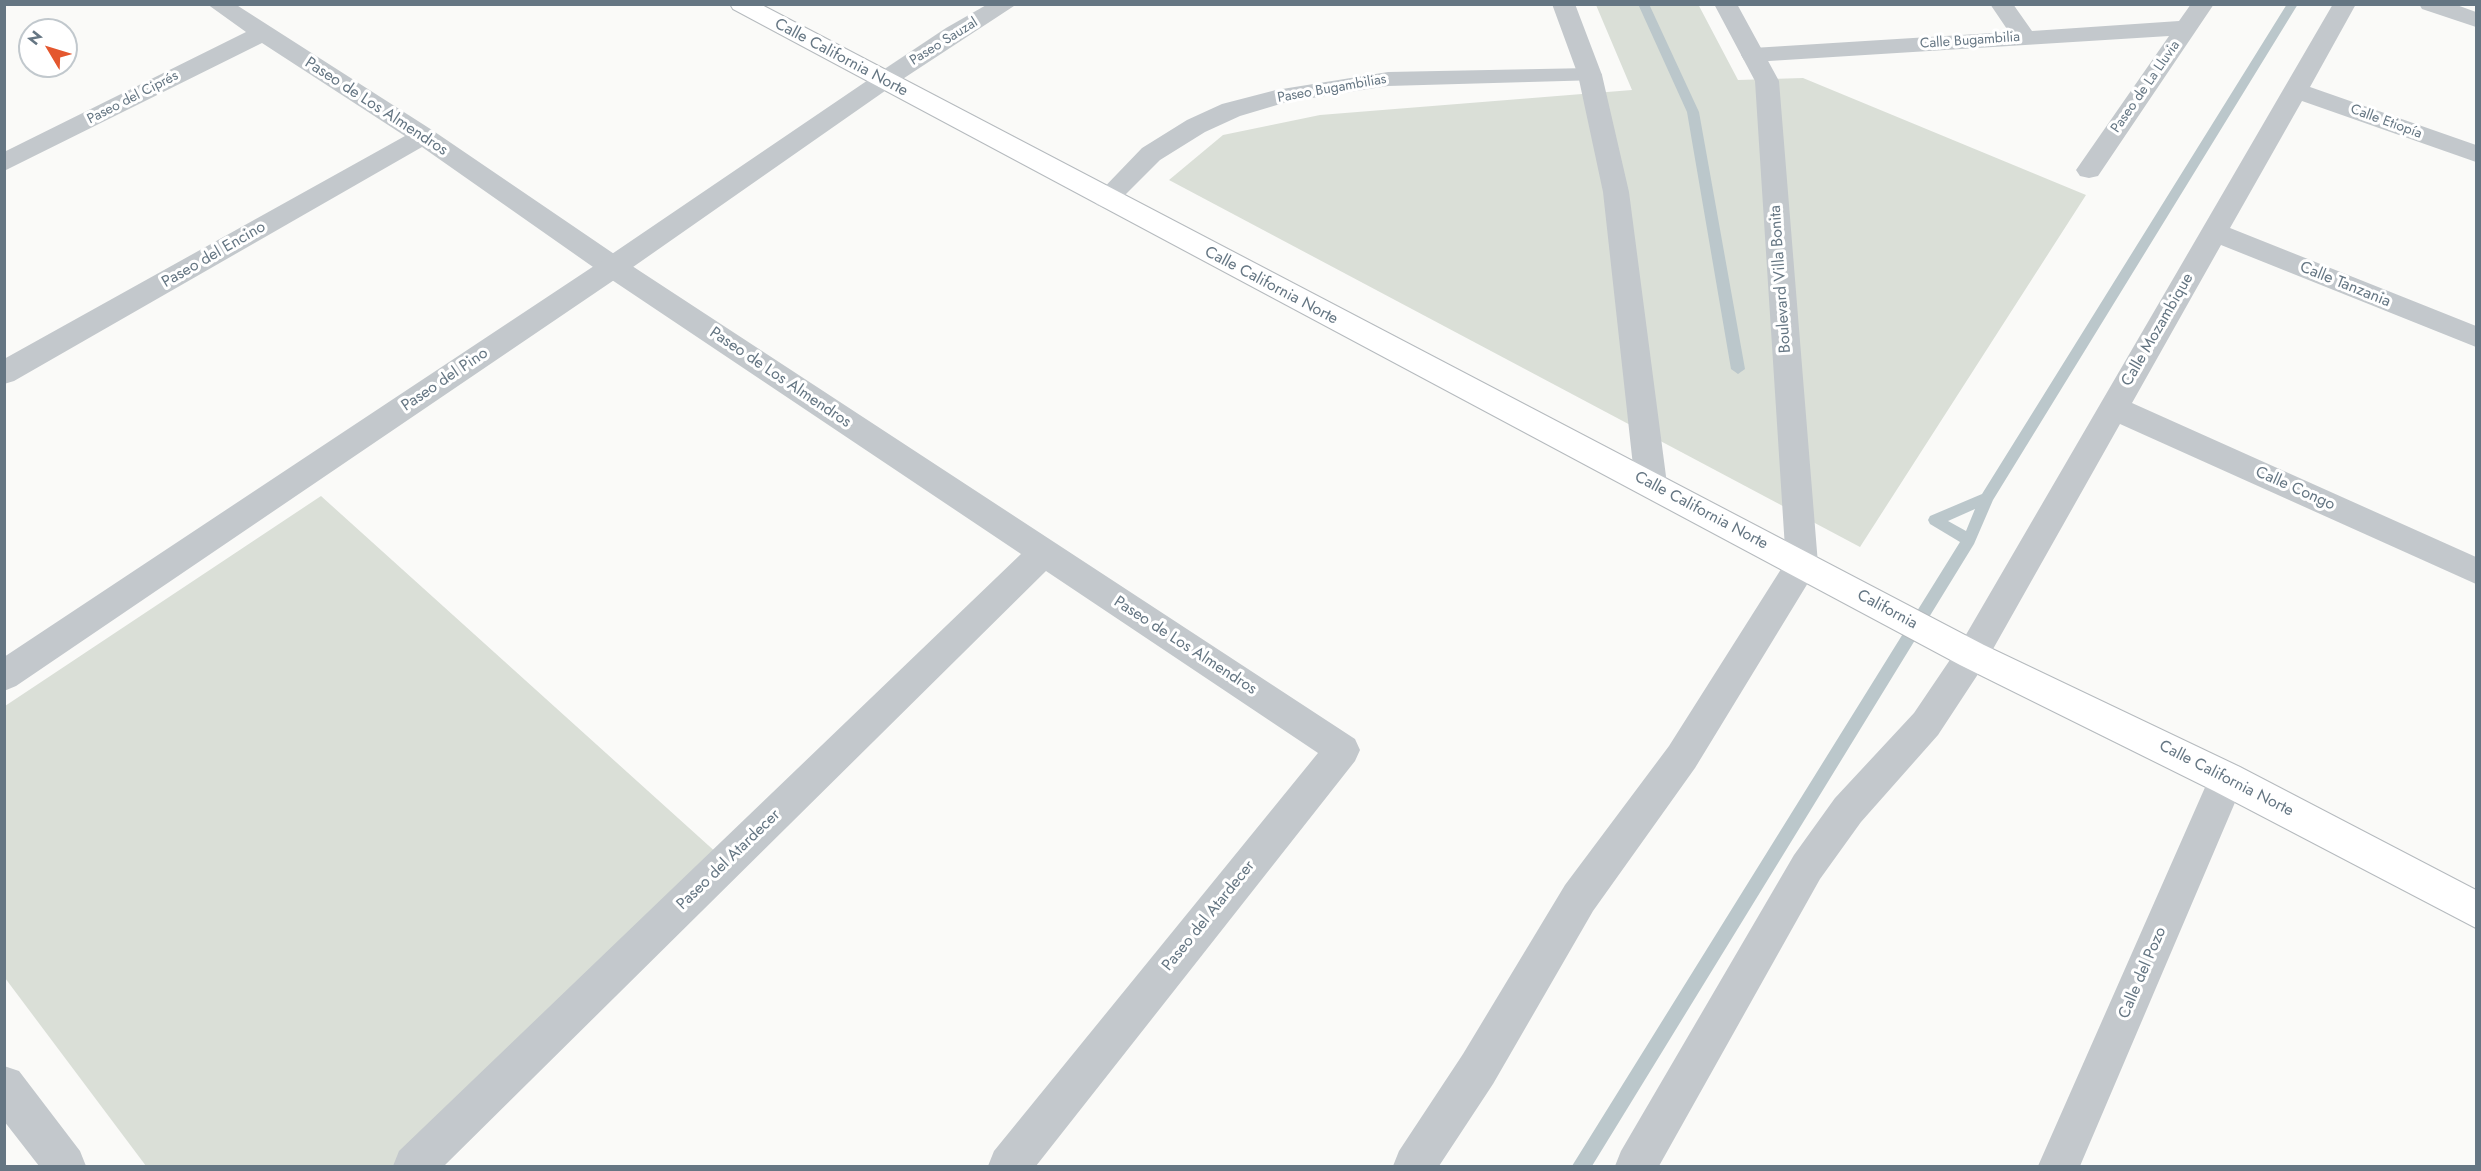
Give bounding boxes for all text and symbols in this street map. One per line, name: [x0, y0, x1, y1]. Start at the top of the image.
street label: Calle California Norte: [771, 15, 911, 101]
street label: Paseo Sauzal: [907, 15, 981, 69]
north arrow: [18, 18, 78, 78]
text: N: [22, 26, 48, 50]
street label: Calle Bugambilia: [1919, 29, 2021, 53]
street label: Paseo de La Lluvia: [2108, 38, 2184, 136]
street label: Paseo de Los Almendros: [301, 54, 451, 160]
street label: Paseo del Ciprés: [85, 68, 181, 128]
street label: Paseo Bugambilias: [1276, 71, 1388, 107]
street label: Calle Etiopía: [2348, 101, 2424, 143]
street label: Boulevard Villa Bonita: [1766, 204, 1796, 354]
street label: Paseo del Encino: [159, 218, 269, 292]
street label: Calle California Norte: [1201, 243, 1341, 329]
street label: Calle Tanzania: [2297, 258, 2393, 312]
street label: Calle Mozambique: [2118, 270, 2198, 390]
street label: Paseo de Los Almendros: [706, 323, 854, 433]
street label: Paseo del Pino: [398, 344, 492, 416]
street label: Calle Congo: [2252, 463, 2338, 515]
street label: Calle California Norte: [1631, 468, 1771, 554]
street label: California: [1854, 586, 1920, 634]
street label: Paseo de Los Almendros: [1110, 593, 1260, 699]
street label: Calle California Norte: [2156, 737, 2296, 821]
street label: Paseo del Atardecer: [673, 806, 785, 914]
street label: Paseo del Atardecer: [1159, 857, 1259, 975]
street label: Calle del Pozo: [2115, 924, 2171, 1022]

